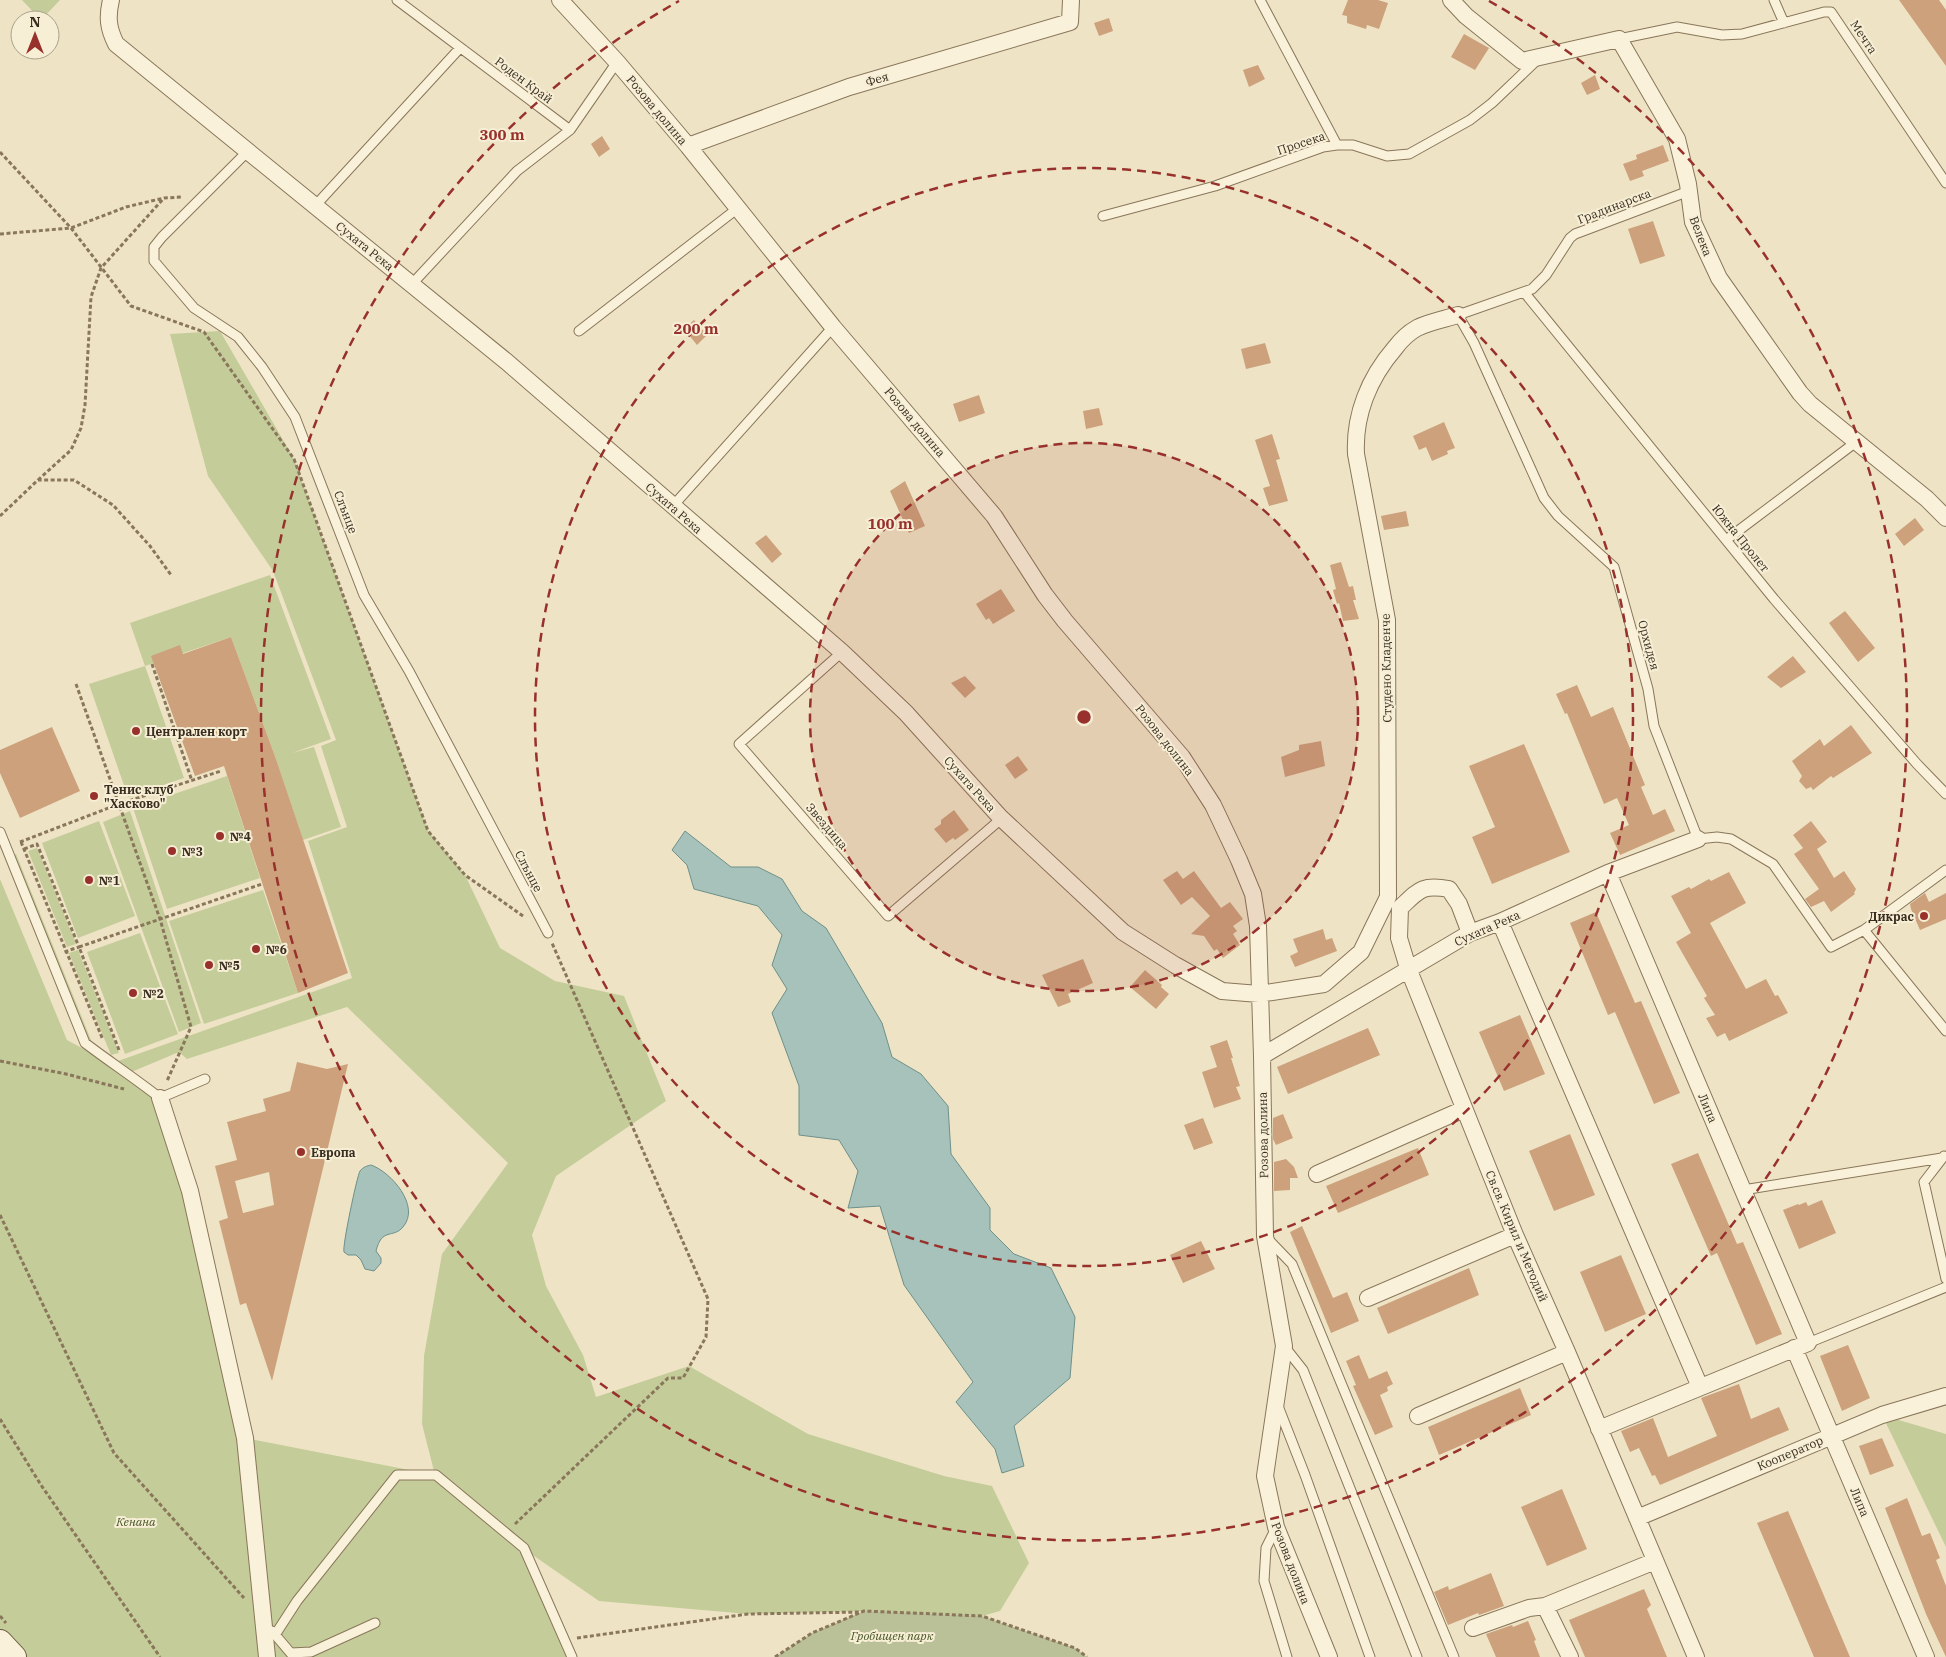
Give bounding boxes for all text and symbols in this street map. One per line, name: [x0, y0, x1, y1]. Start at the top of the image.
north arrow: [10, 10, 60, 60]
text: N: [29, 13, 41, 31]
street label: Мечта: [1847, 17, 1881, 57]
street label: Роден Край: [492, 53, 556, 107]
street label: Фея: [864, 69, 890, 89]
street label: Розова долина: [623, 72, 691, 148]
text: 300 m: [479, 125, 525, 144]
street label: Просека: [1275, 128, 1327, 158]
street label: Градинарска: [1575, 185, 1653, 227]
street label: Велека: [1687, 214, 1716, 259]
street label: Сухата Река: [333, 218, 397, 274]
text: 200 m: [673, 319, 719, 338]
street label: Розова долина: [881, 384, 949, 460]
street label: Сухата Река: [643, 479, 706, 537]
street label: Слънце: [331, 488, 361, 536]
street label: Южна Пролет: [1709, 501, 1773, 575]
text: 100 m: [867, 514, 913, 533]
street label: Студено Кладенче: [1378, 613, 1394, 723]
street label: Орхидея: [1635, 618, 1663, 672]
street label: Розова долина: [1132, 701, 1198, 779]
centre of rings: [1075, 708, 1093, 726]
place label: Централен корт: [146, 724, 247, 739]
marker: Централен корт: [130, 725, 142, 737]
street label: Сухата Река: [941, 753, 999, 815]
place label: Тенис клуб "Хасково": [104, 782, 174, 811]
marker: Тенис клуб "Хасково": [88, 790, 100, 802]
street label: Звездица: [803, 800, 851, 852]
place label: №4: [230, 829, 251, 844]
marker: №4: [214, 830, 226, 842]
place label: №3: [182, 844, 203, 859]
marker: №3: [166, 845, 178, 857]
street label: Слънце: [512, 848, 546, 894]
place label: №1: [99, 873, 120, 888]
marker: №1: [83, 874, 95, 886]
street label: Сухата Река: [1452, 907, 1523, 949]
place label: Дикрас: [1868, 909, 1915, 924]
marker: Дикрас: [1918, 910, 1930, 922]
place label: №6: [266, 942, 287, 957]
marker: №6: [250, 943, 262, 955]
place label: №5: [219, 958, 240, 973]
marker: №5: [203, 959, 215, 971]
place label: №2: [143, 986, 164, 1001]
marker: №2: [127, 987, 139, 999]
street label: Розова долина: [1255, 1091, 1271, 1178]
street label: Липа: [1695, 1091, 1721, 1125]
place label: Европа: [311, 1145, 356, 1160]
marker: Европа: [295, 1146, 307, 1158]
street label: Св.св. Кирил и Методий: [1483, 1168, 1552, 1304]
street label: Кооператор: [1755, 1432, 1825, 1474]
street label: Липа: [1847, 1485, 1873, 1519]
park label: Кенана: [115, 1514, 156, 1529]
street label: Розова долина: [1268, 1520, 1314, 1606]
park label: Гробищен парк: [850, 1628, 934, 1643]

